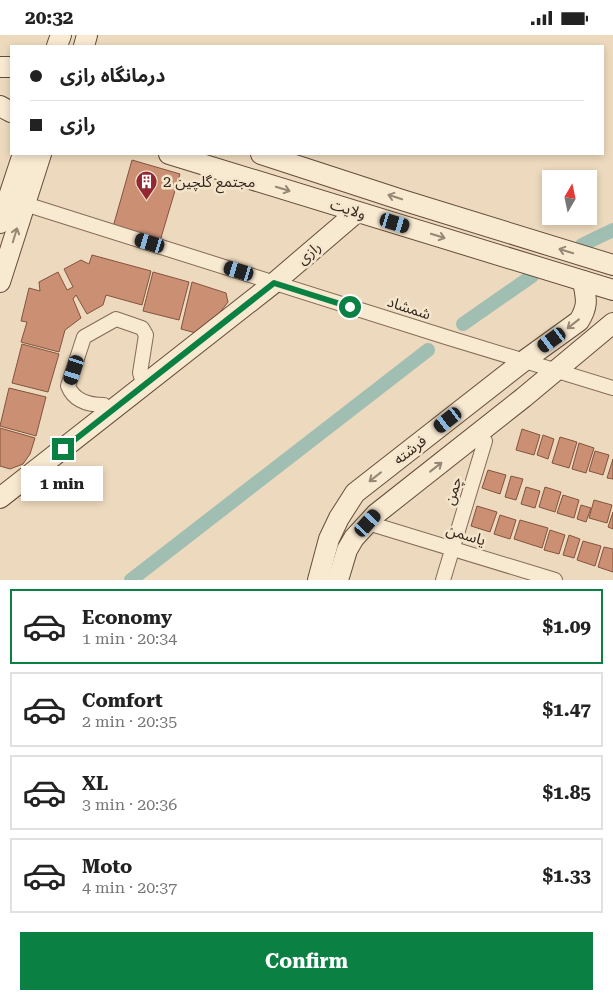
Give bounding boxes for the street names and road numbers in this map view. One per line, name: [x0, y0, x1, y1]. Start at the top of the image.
street label: ولایت: [328, 195, 368, 223]
street label: رازی: [293, 238, 325, 268]
street label: شمشاد: [385, 293, 433, 324]
street label: فرشته: [390, 431, 430, 468]
street label: چمن: [440, 475, 467, 508]
street label: یاسمن: [444, 521, 488, 549]

